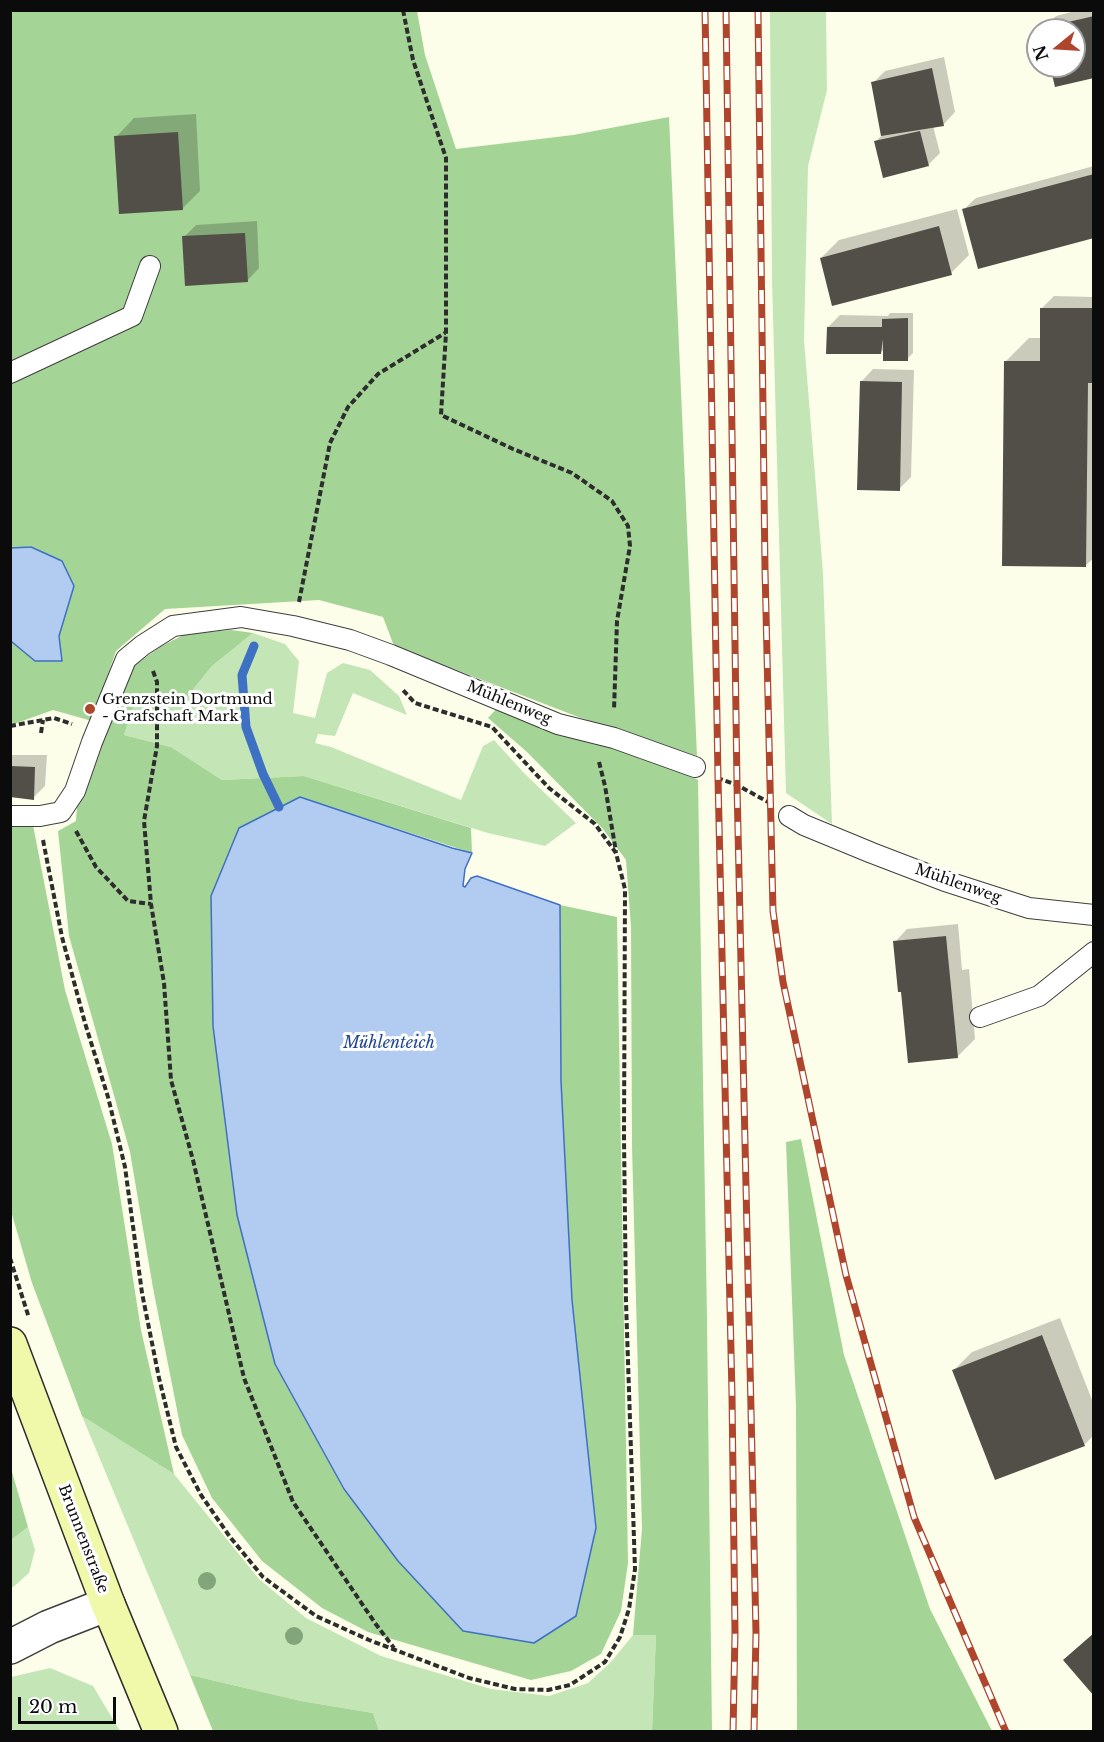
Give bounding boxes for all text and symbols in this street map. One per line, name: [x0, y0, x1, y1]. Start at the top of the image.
north arrow: [1026, 18, 1086, 78]
text: N: [1029, 43, 1053, 63]
street label: Mühlenweg: [464, 678, 554, 728]
place label: Grenzstein Dortmund - Grafschaft Mark: [102, 691, 273, 726]
marker: Grenzstein Dortmund - Grafschaft Mark: [83, 702, 97, 716]
street label: Mühlenweg: [913, 861, 1003, 907]
water label: Mühlenteich: [343, 1033, 435, 1053]
street label: Brunnenstraße: [54, 1482, 112, 1596]
scale bar: [21, 1685, 118, 1723]
text: 20 m: [29, 1696, 77, 1718]

